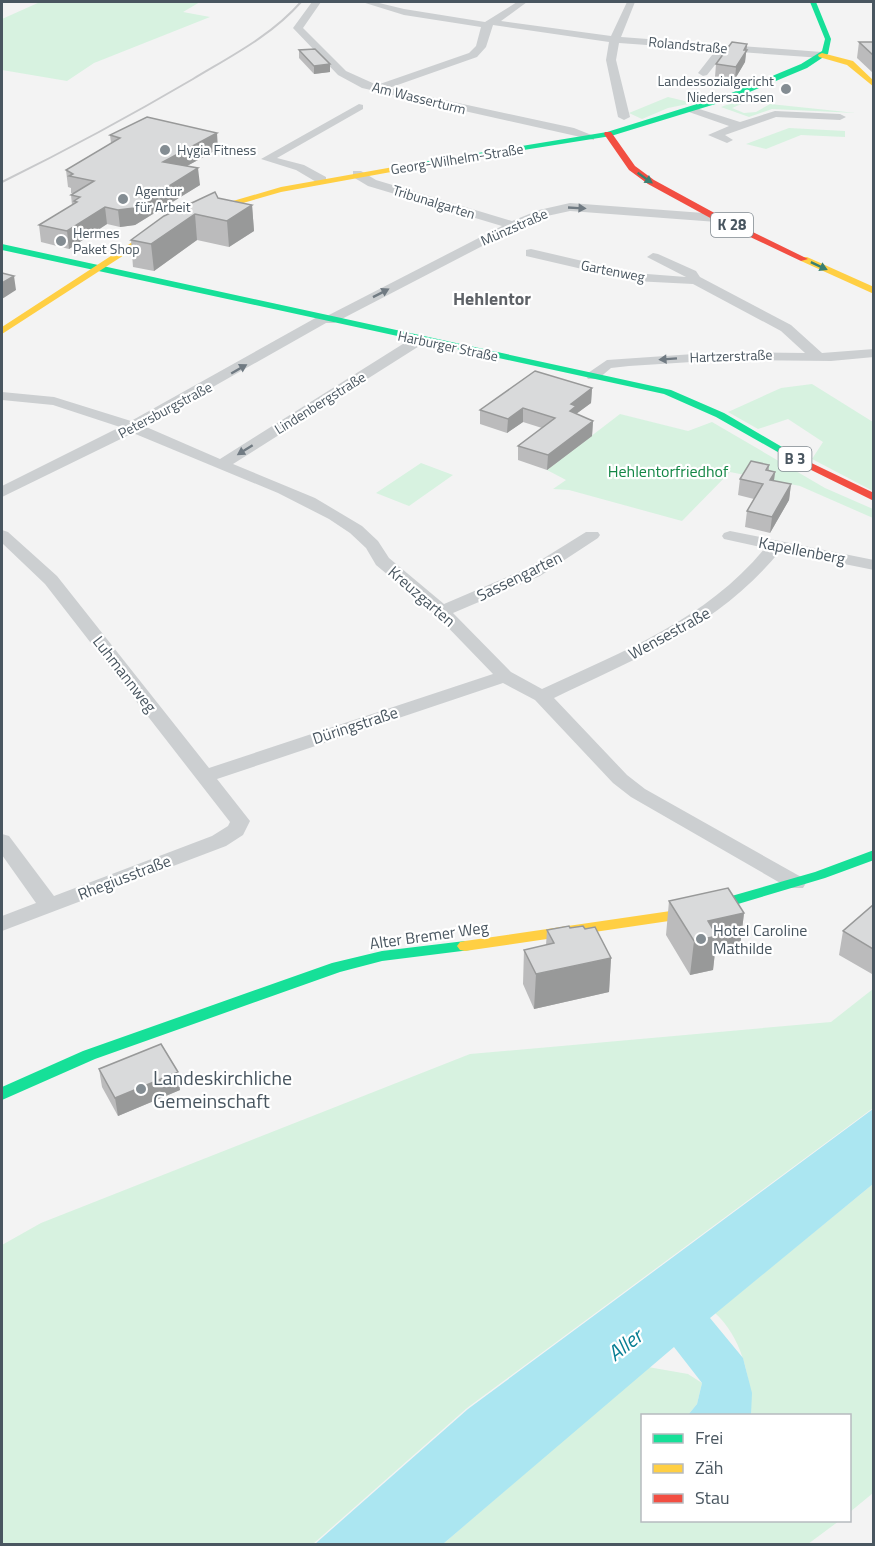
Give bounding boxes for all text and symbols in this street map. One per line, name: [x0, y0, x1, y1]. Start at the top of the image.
street label: Rolandstraße: [648, 31, 729, 58]
place label: Landessozialgericht Niedersachsen: [658, 70, 774, 107]
street label: Am Wasserturm: [370, 76, 468, 119]
marker: Landessozialgericht Niedersachsen: [779, 82, 793, 96]
street label: Georg-Wilhelm-Straße: [389, 138, 525, 179]
place label: Hygia Fitness: [177, 139, 256, 160]
marker: Hygia Fitness: [158, 143, 172, 157]
one-way arrow: [637, 172, 653, 184]
street label: Tribunalgarten: [390, 179, 478, 224]
place label: Agentur für Arbeit: [135, 180, 191, 217]
marker: Agentur für Arbeit: [116, 192, 130, 206]
street label: Münzstraße: [477, 202, 551, 251]
one-way arrow: [568, 204, 587, 213]
road number: K 28: [711, 213, 753, 237]
place label: Hermes Paket Shop: [73, 222, 140, 259]
marker: Hermes Paket Shop: [54, 234, 68, 248]
street label: Gartenweg: [579, 254, 647, 287]
one-way arrow: [811, 261, 828, 270]
district label: Hehlentor: [453, 285, 531, 312]
one-way arrow: [372, 288, 389, 298]
street label: Harburger Straße: [396, 325, 500, 366]
street label: Hartzerstraße: [689, 344, 773, 367]
one-way arrow: [659, 354, 678, 363]
one-way arrow: [231, 364, 247, 375]
street label: Lindenbergstraße: [270, 366, 369, 439]
street label: Petersburgstraße: [114, 376, 215, 443]
one-way arrow: [237, 444, 253, 455]
road number: B 3: [778, 447, 812, 471]
park label: Hehlentorfriedhof: [608, 459, 729, 483]
street label: Kapellenberg: [757, 530, 847, 570]
street label: Sassengarten: [472, 545, 566, 607]
street label: Kreuzgarten: [383, 560, 461, 632]
street label: Wensestraße: [624, 601, 714, 665]
street label: Luhmannweg: [87, 631, 163, 717]
street label: Düringstraße: [309, 700, 401, 750]
street label: Rhegiusstraße: [74, 848, 174, 906]
street label: Alter Bremer Weg: [368, 915, 490, 955]
place label: Hotel Caroline Mathilde: [713, 918, 807, 960]
marker: Hotel Caroline Mathilde: [694, 932, 708, 946]
place label: Landeskirchliche Gemeinschaft: [153, 1062, 292, 1116]
marker: Landeskirchliche Gemeinschaft: [134, 1082, 148, 1096]
water label: Aller: [600, 1319, 651, 1368]
legend: [641, 1414, 851, 1522]
text: Frei: [695, 1424, 723, 1451]
text: Zäh: [695, 1454, 723, 1481]
text: Stau: [695, 1484, 730, 1511]

